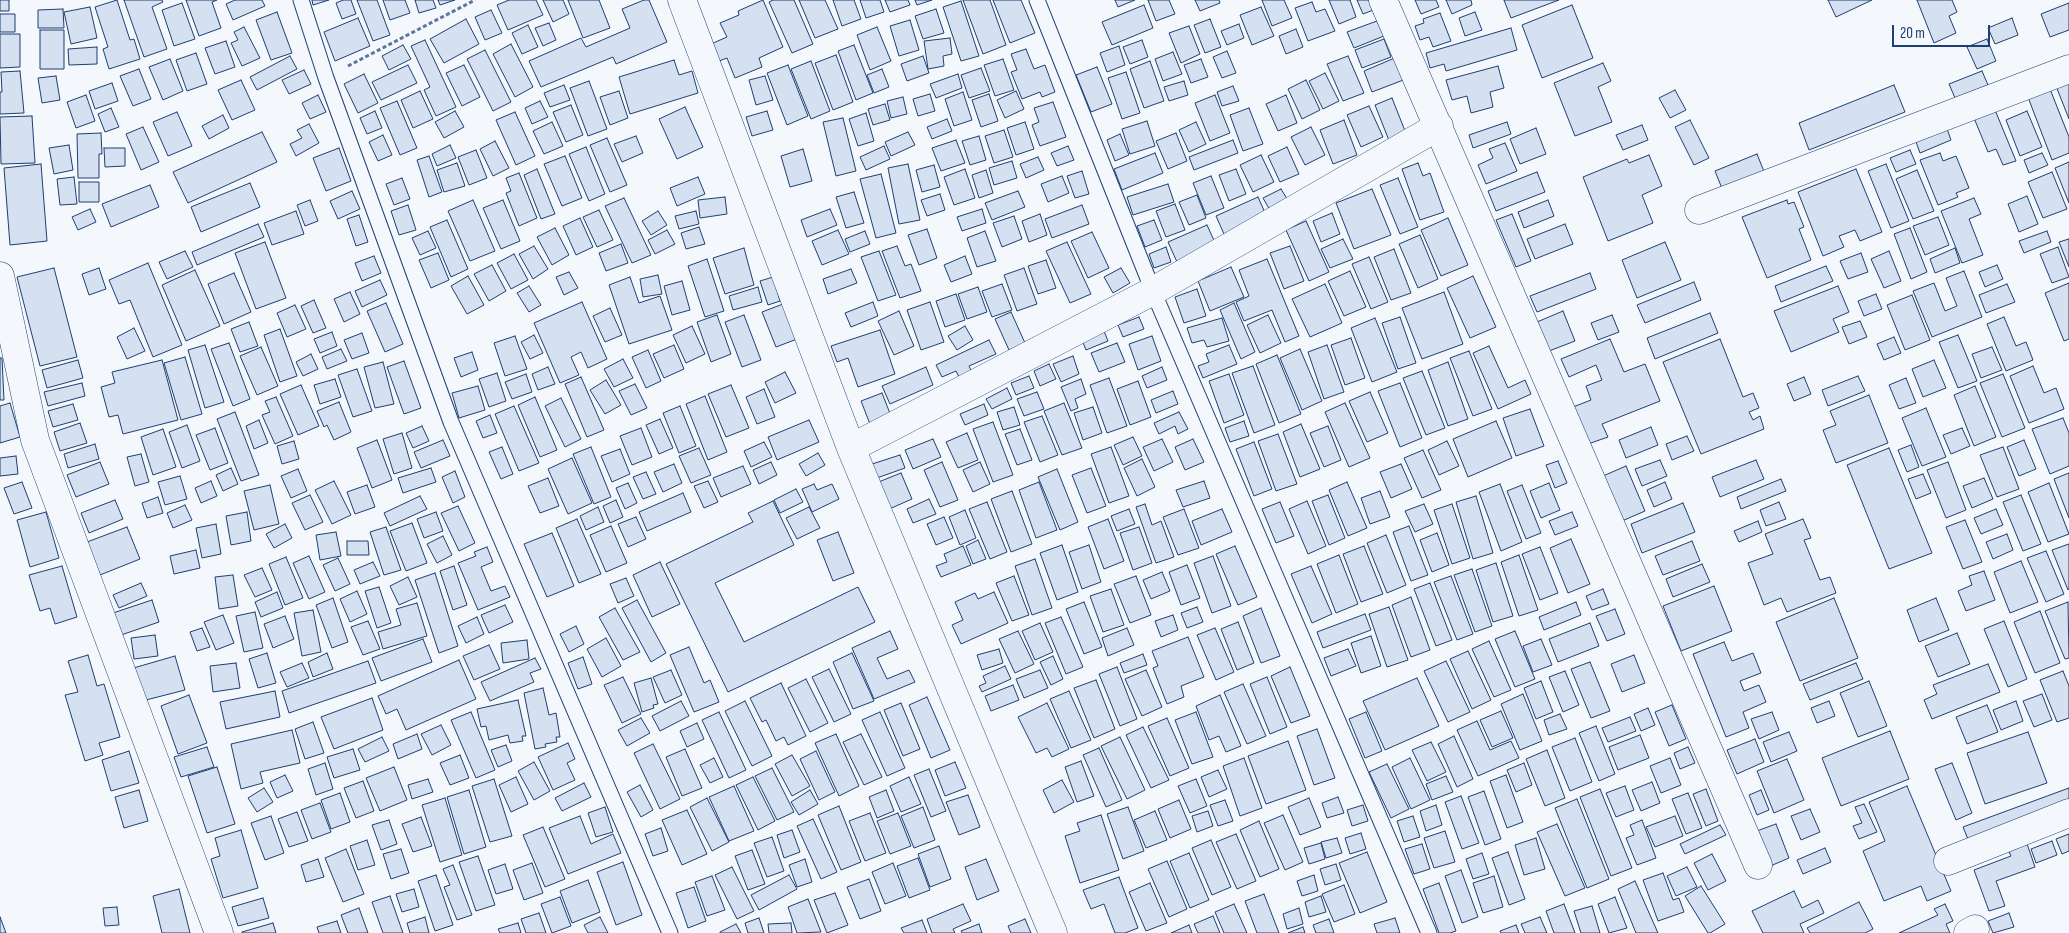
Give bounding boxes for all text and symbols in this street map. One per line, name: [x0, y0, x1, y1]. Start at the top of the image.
scale bar: [1894, 15, 1992, 47]
text: 20 m: [1900, 24, 1925, 43]

